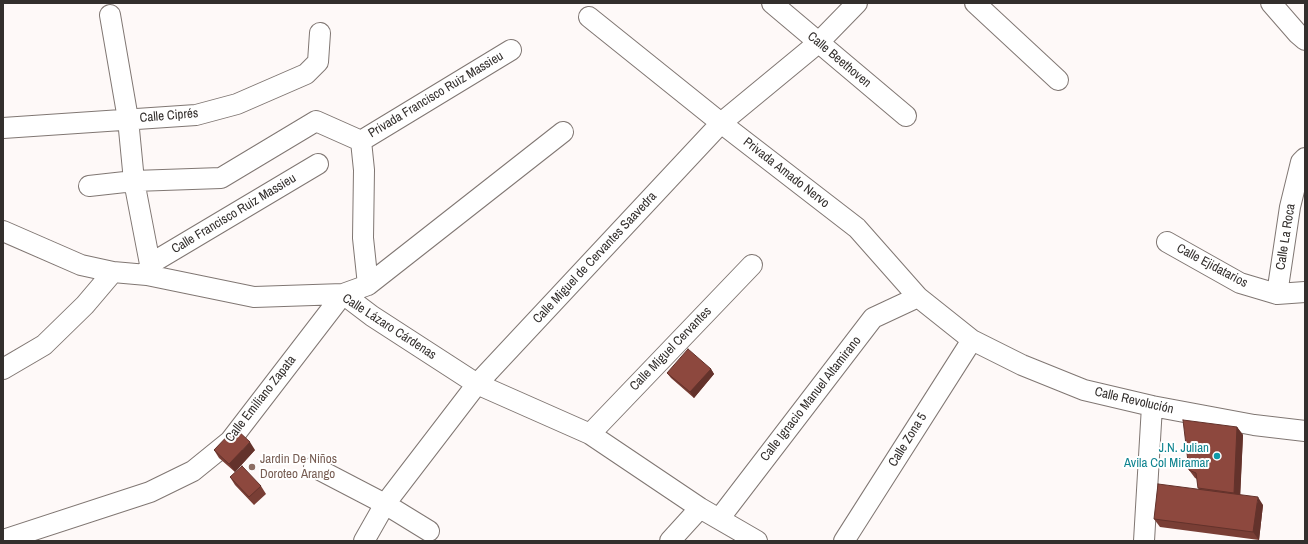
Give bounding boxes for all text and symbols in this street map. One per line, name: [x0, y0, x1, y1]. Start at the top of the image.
street label: Calle Beethoven: [804, 29, 874, 91]
street label: Privada Francisco Ruiz Massieu: [366, 48, 506, 142]
street label: Calle Ciprés: [139, 106, 199, 126]
street label: Privada Amado Nervo: [740, 135, 832, 211]
street label: Calle Francisco Ruiz Massieu: [169, 171, 299, 257]
street label: Calle Miguel de Cervantes Saavedra: [530, 189, 660, 327]
street label: Calle La Roca: [1273, 203, 1299, 271]
street label: Calle Ejidatarios: [1174, 241, 1250, 291]
street label: Calle Lázaro Cárdenas: [339, 291, 439, 363]
street label: Calle Miguel Cervantes: [627, 304, 715, 394]
street label: Calle Ignacio Manuel Altamirano: [757, 333, 865, 465]
street label: Calle Emiliano Zapata: [222, 353, 300, 445]
street label: Calle Revolución: [1093, 384, 1175, 418]
street label: Calle Zona 5: [885, 410, 931, 470]
place label: J.N. Julian Avila Col Miramar: [1124, 441, 1209, 472]
marker: J.N. Julian Avila Col Miramar: [1212, 451, 1222, 461]
place label: Jardin De Niños Doroteo Arango: [260, 452, 337, 483]
marker: Jardin De Niños Doroteo Arango: [247, 462, 257, 472]

